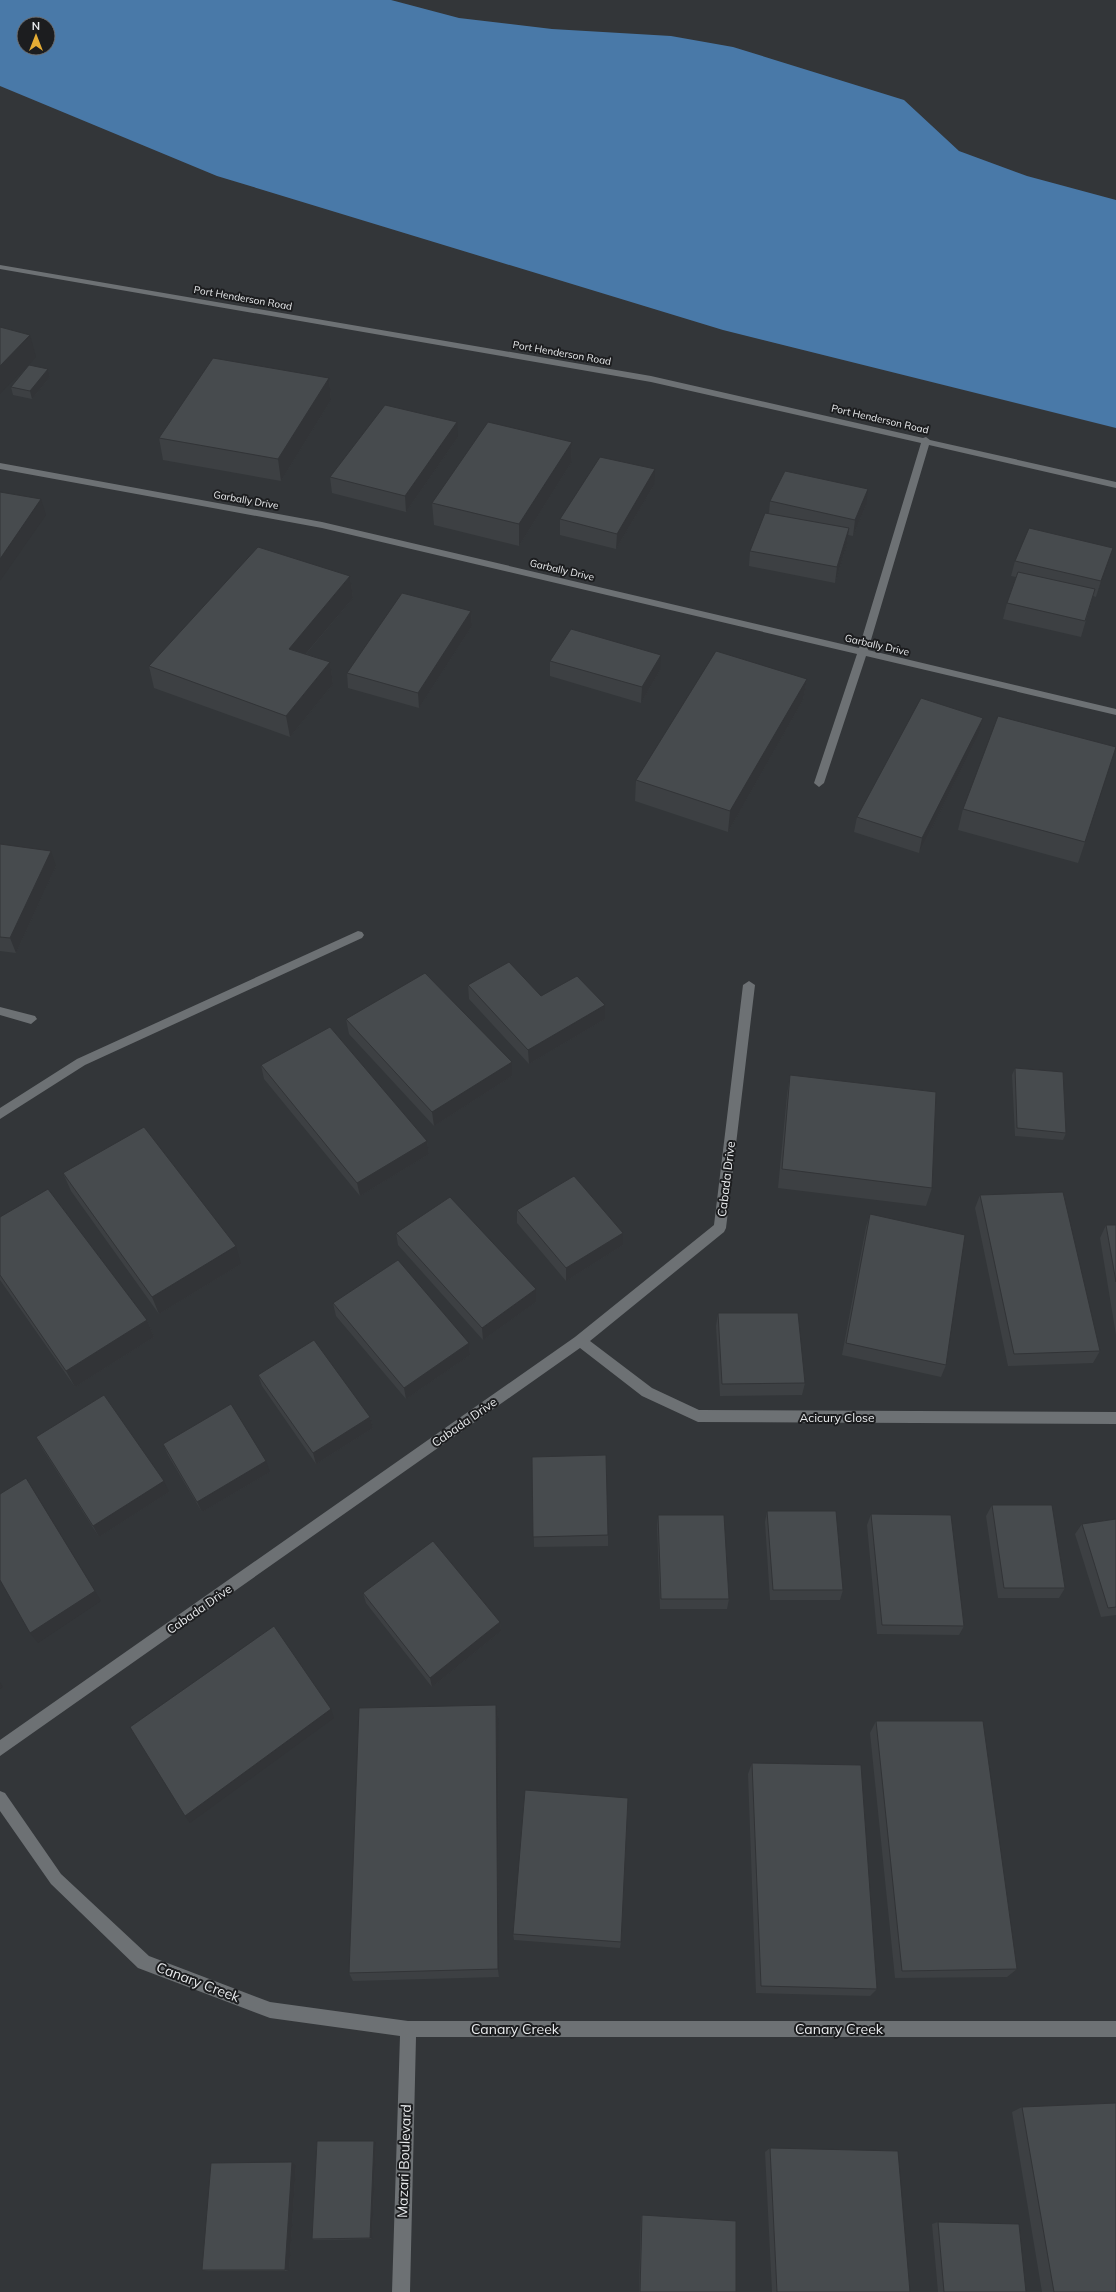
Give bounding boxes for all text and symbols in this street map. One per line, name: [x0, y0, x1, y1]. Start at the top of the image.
north arrow: [16, 16, 56, 56]
text: N: [32, 19, 40, 33]
street label: Port Henderson Road: [193, 283, 293, 313]
street label: Port Henderson Road: [512, 338, 612, 368]
street label: Port Henderson Road: [830, 401, 930, 437]
street label: Garbally Drive: [212, 488, 280, 512]
street label: Garbally Drive: [528, 556, 596, 584]
street label: Garbally Drive: [843, 631, 911, 659]
street label: Cabada Drive: [714, 1140, 738, 1218]
street label: Cabada Drive: [429, 1394, 499, 1450]
street label: Acicury Close: [799, 1410, 875, 1425]
street label: Cabada Drive: [164, 1581, 234, 1637]
street label: Canary Creek: [154, 1958, 243, 2006]
street label: Canary Creek: [471, 2020, 560, 2038]
street label: Canary Creek: [795, 2020, 884, 2038]
street label: Mazari Boulevard: [393, 2104, 415, 2218]

